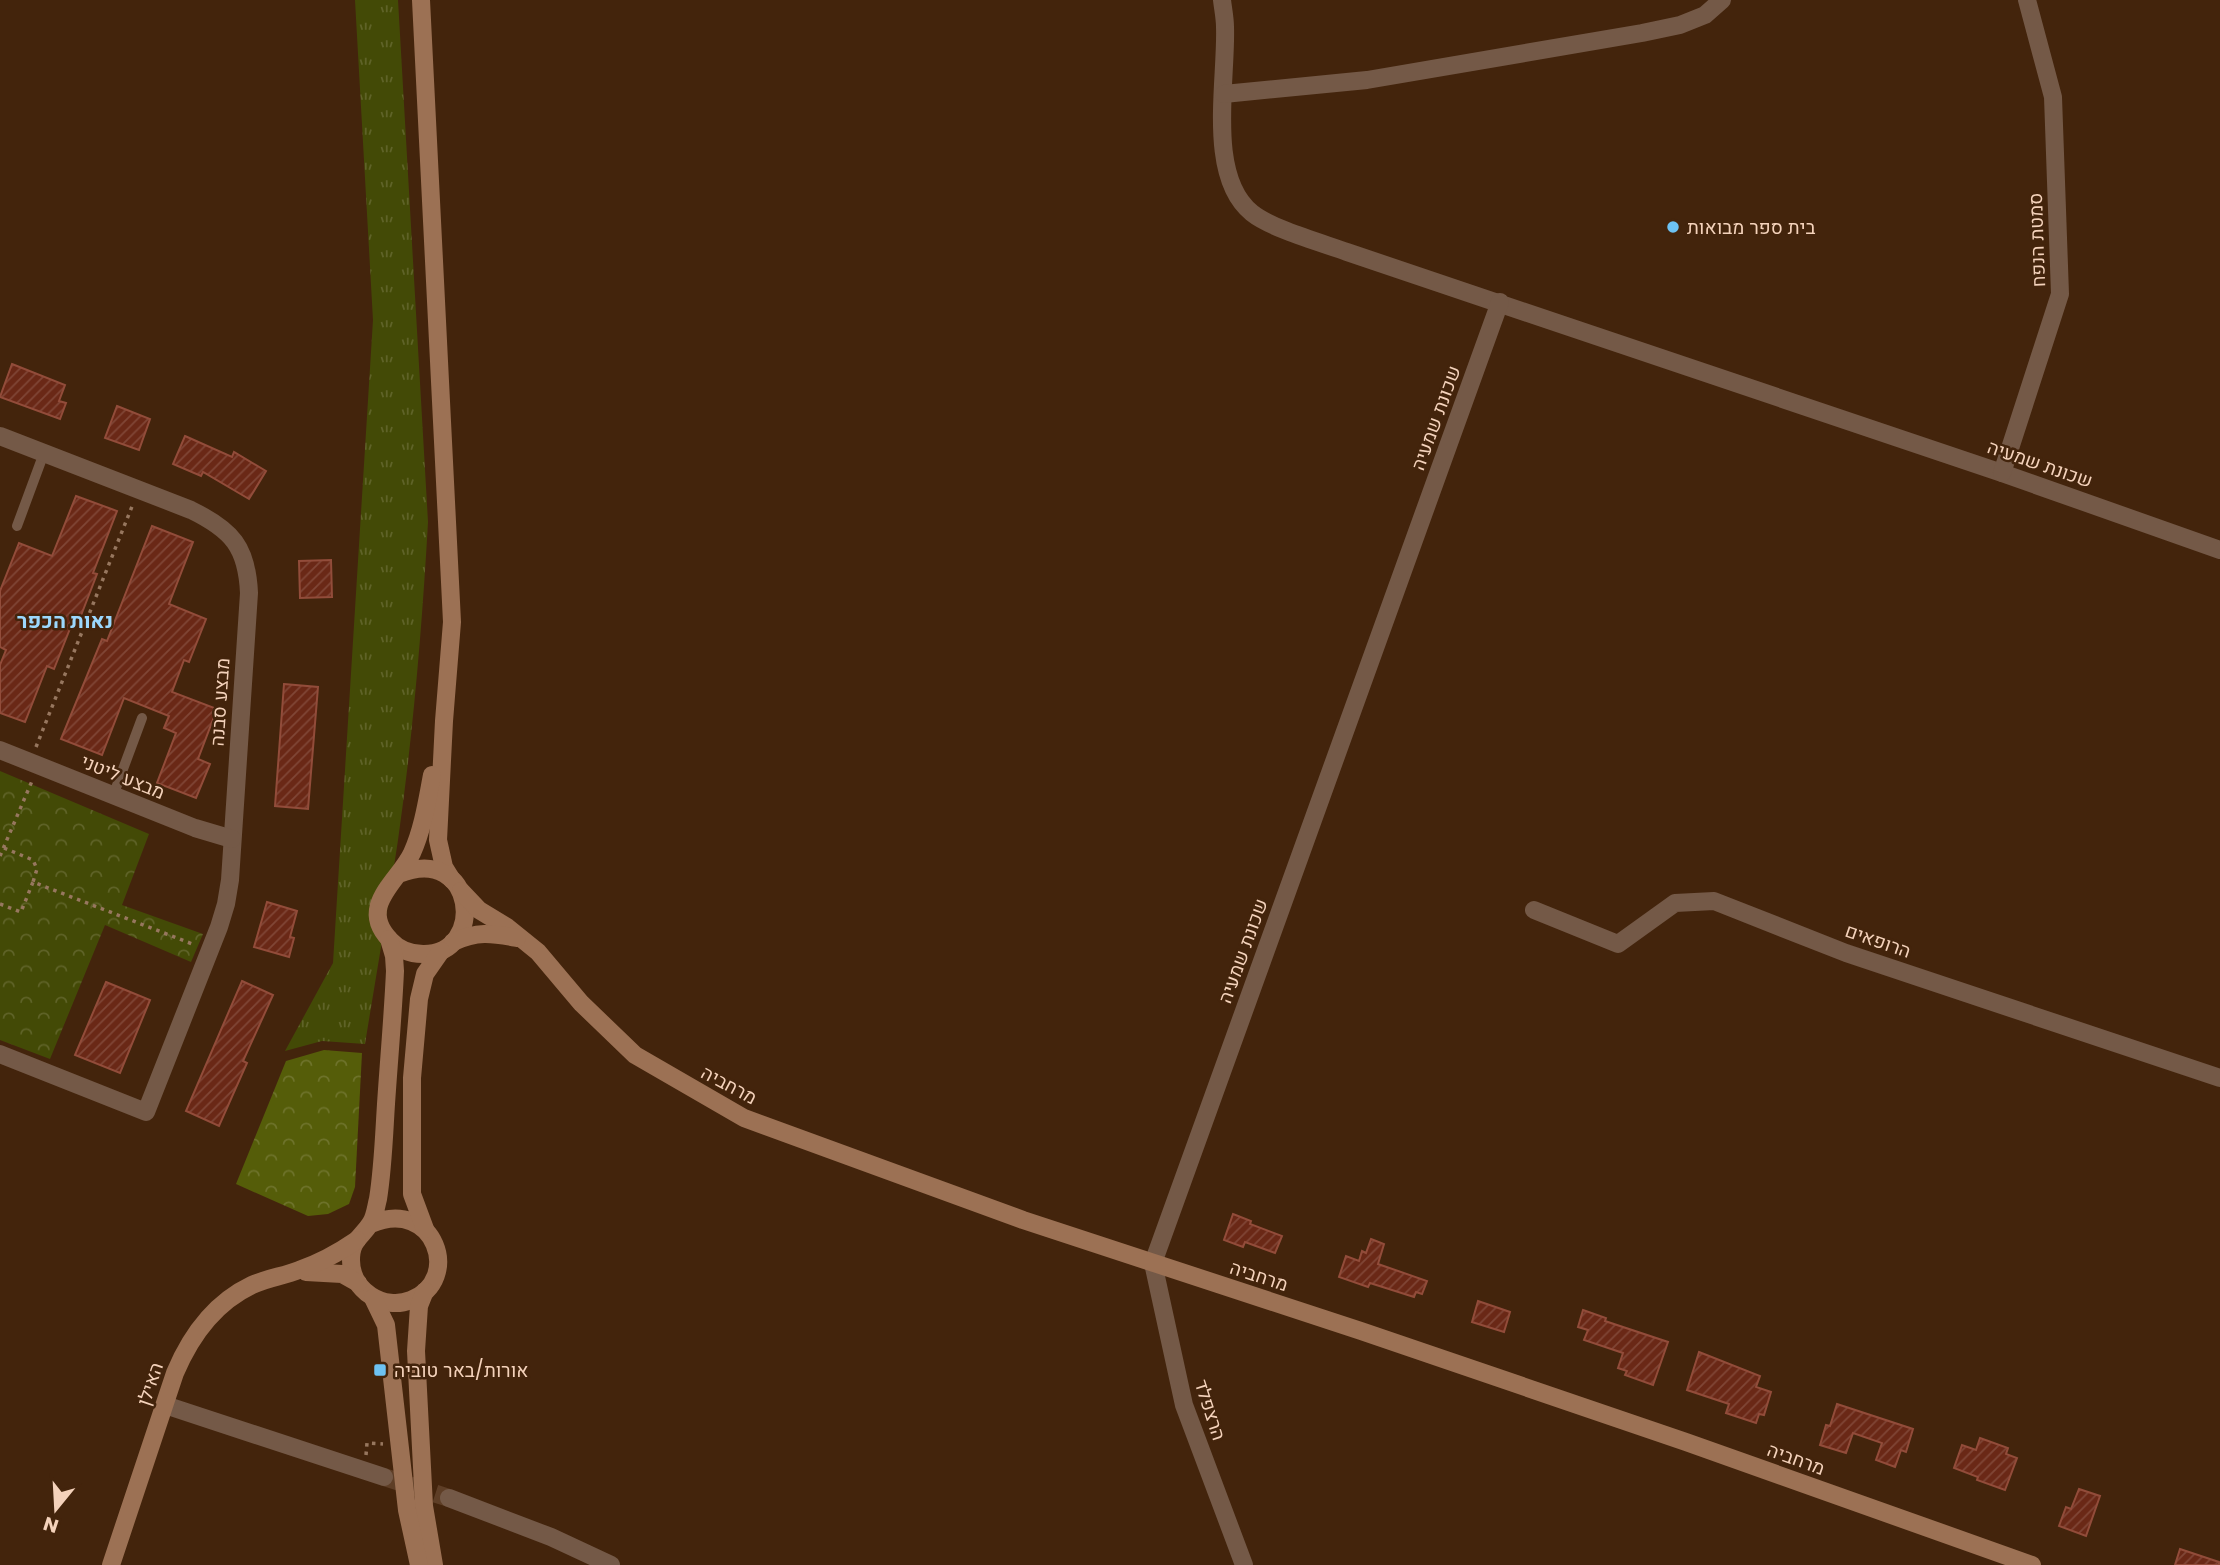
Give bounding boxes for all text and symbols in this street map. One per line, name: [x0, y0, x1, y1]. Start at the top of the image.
street label: סמטת הנפח: [2022, 192, 2052, 288]
place label: בית ספר מבואות: [1687, 214, 1815, 241]
marker: בית ספר מבואות: [1665, 219, 1681, 235]
street label: שכונת שמעיה: [1405, 362, 1467, 474]
street label: שכונת שמעיה: [1984, 433, 2096, 495]
district label: נאות הכפר: [17, 606, 113, 635]
street label: מבצע סבנה: [203, 657, 237, 747]
street label: מבצע ליטני: [77, 748, 169, 806]
street label: שכונת שמעיה: [1212, 895, 1274, 1007]
street label: הרופאים: [1841, 917, 1915, 965]
street label: מרחביה: [696, 1059, 762, 1111]
street label: מרחביה: [1226, 1254, 1292, 1298]
place label: אורות/באר טוביה: [394, 1357, 528, 1384]
street label: האילן: [130, 1359, 170, 1409]
marker: אורות/באר טוביה: [372, 1362, 388, 1378]
street label: הרצפלד: [1188, 1376, 1232, 1444]
street label: מרחביה: [1763, 1436, 1829, 1482]
north arrow: [21, 1474, 91, 1544]
text: N: [40, 1510, 62, 1540]

